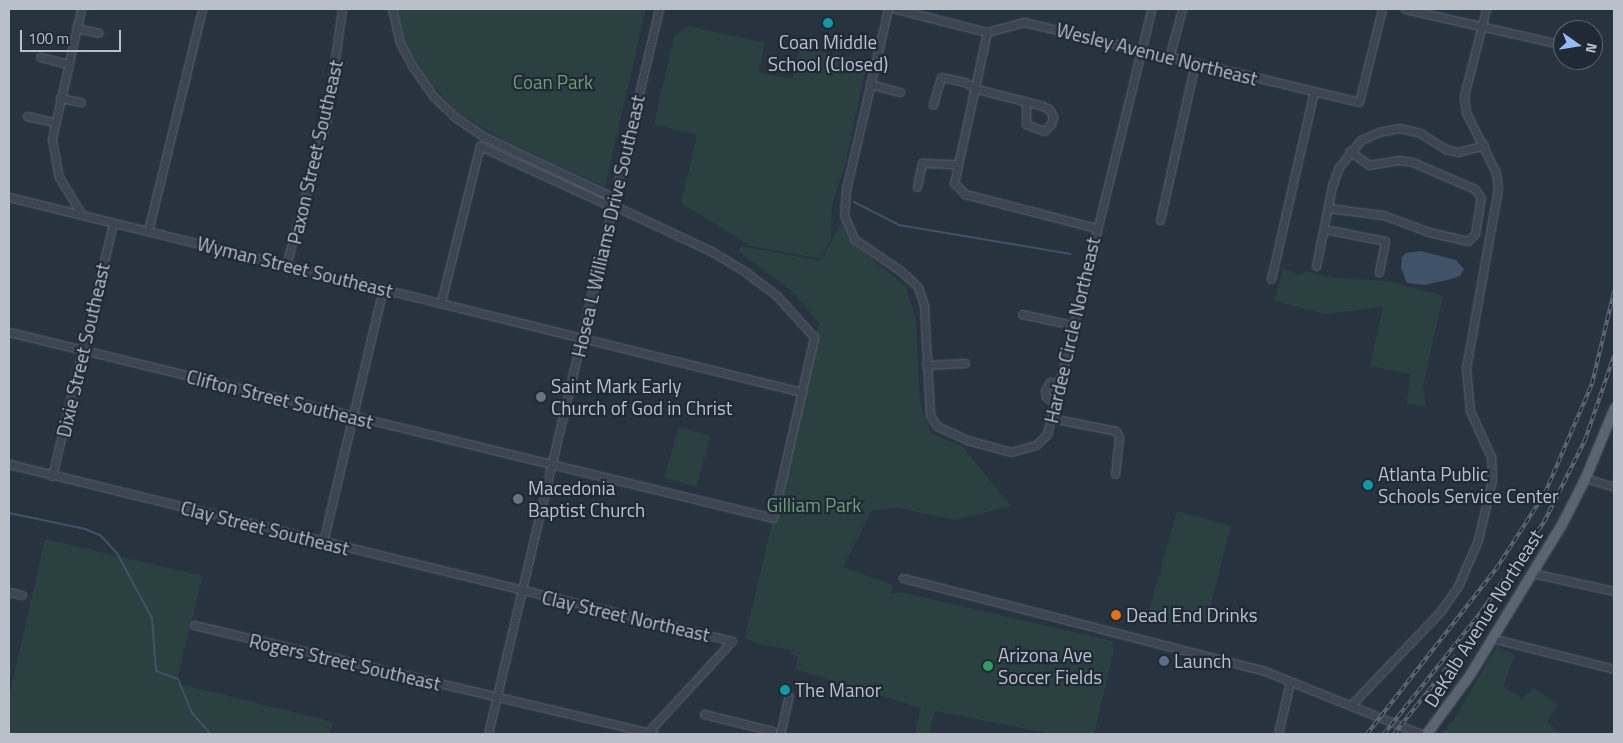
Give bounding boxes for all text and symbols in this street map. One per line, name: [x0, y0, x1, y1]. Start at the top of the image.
marker: Coan Middle School (Closed): [822, 17, 834, 29]
street label: Wesley Avenue Northeast: [1054, 18, 1260, 90]
scale bar: [22, 20, 124, 52]
north arrow: [1553, 20, 1603, 70]
text: 100 m: [28, 27, 69, 50]
place label: Coan Middle School (Closed): [768, 31, 888, 75]
text: N: [1581, 41, 1603, 55]
street label: Paxon Street Southeast: [283, 58, 347, 246]
park label: Coan Park: [513, 71, 593, 93]
street label: Hosea L Williams Drive Southeast: [567, 93, 649, 359]
street label: Wyman Street Southeast: [195, 232, 395, 302]
street label: Hardee Circle Northeast: [1039, 235, 1105, 425]
street label: Dixie Street Southeast: [52, 261, 114, 439]
street label: Clifton Street Southeast: [184, 365, 376, 433]
place label: Saint Mark Early Church of God in Christ: [551, 375, 732, 419]
marker: Saint Mark Early Church of God in Christ: [535, 391, 547, 403]
place label: Atlanta Public Schools Service Center: [1378, 463, 1559, 507]
place label: Macedonia Baptist Church: [528, 477, 645, 521]
marker: Atlanta Public Schools Service Center: [1362, 479, 1374, 491]
marker: Macedonia Baptist Church: [512, 493, 524, 505]
park label: Gilliam Park: [767, 494, 861, 516]
street label: Clay Street Southeast: [179, 496, 351, 560]
street label: DeKalb Avenue Northeast: [1419, 525, 1547, 711]
street label: Clay Street Northeast: [540, 586, 712, 646]
place label: Dead End Drinks: [1126, 604, 1258, 626]
marker: Dead End Drinks: [1110, 609, 1122, 621]
street label: Rogers Street Southeast: [247, 629, 443, 695]
place label: Arizona Ave Soccer Fields: [998, 644, 1102, 688]
place label: Launch: [1174, 650, 1231, 672]
marker: Launch: [1158, 655, 1170, 667]
marker: Arizona Ave Soccer Fields: [982, 660, 994, 672]
place label: The Manor: [795, 679, 881, 701]
marker: The Manor: [779, 684, 791, 696]

